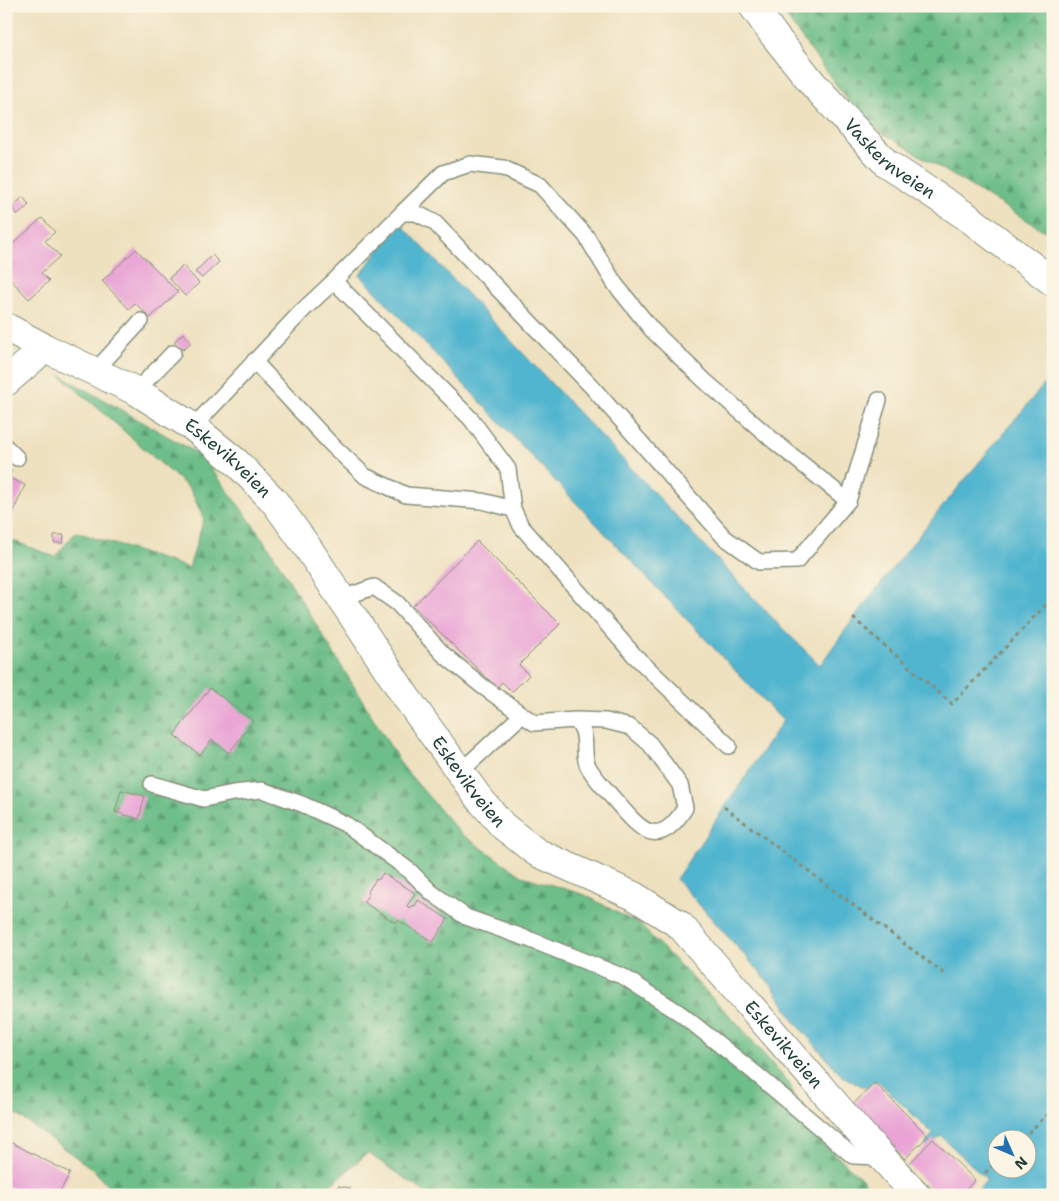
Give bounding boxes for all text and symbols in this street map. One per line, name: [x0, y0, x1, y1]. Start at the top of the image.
street label: Vaskernveien: [839, 113, 940, 204]
street label: Eskevikveien: [180, 413, 276, 503]
street label: Eskevikveien: [426, 731, 511, 833]
street label: Eskevikveien: [739, 995, 828, 1093]
north arrow: [986, 1128, 1036, 1178]
text: N: [1011, 1153, 1031, 1173]

